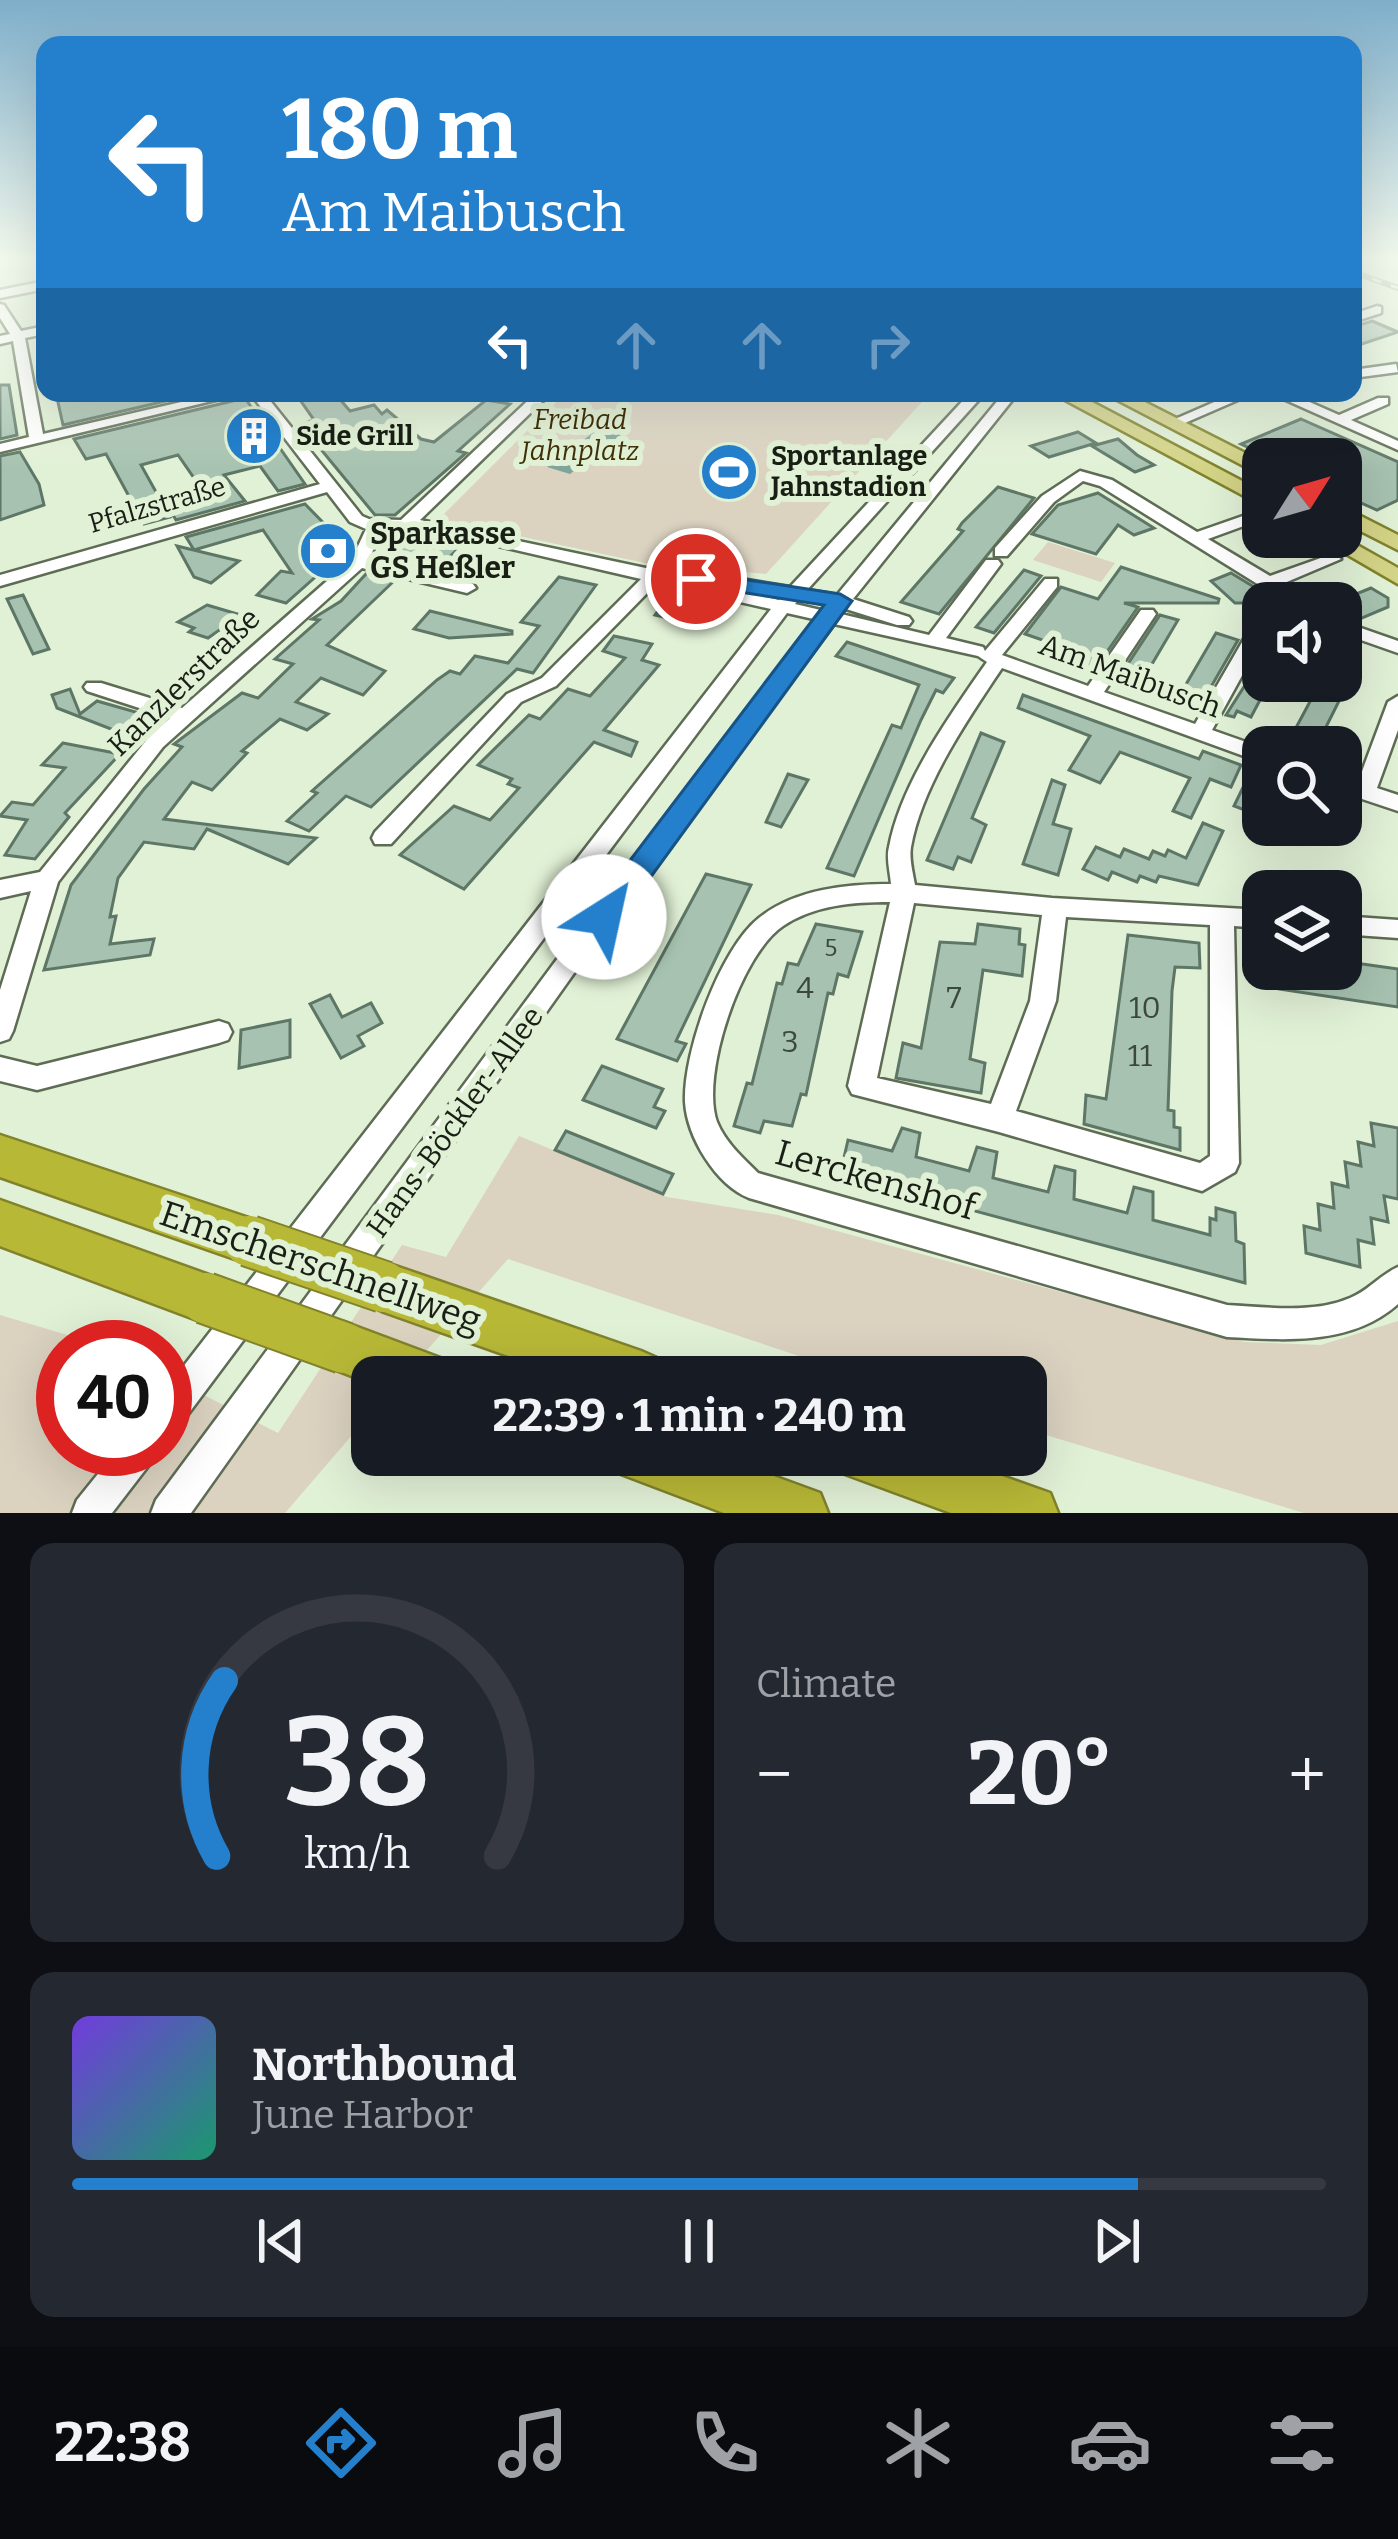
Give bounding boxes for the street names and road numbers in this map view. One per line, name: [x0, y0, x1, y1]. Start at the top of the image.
street label: Pfalzstraße: [85, 470, 229, 540]
street label: Kanzlerstraße: [101, 601, 267, 763]
street label: Am Maibusch: [1034, 626, 1226, 726]
street label: Hans-Böckler-Allee: [359, 1000, 551, 1244]
street label: Lerckenshof: [770, 1130, 983, 1230]
street label: Emscherschnellweg: [154, 1191, 487, 1343]

